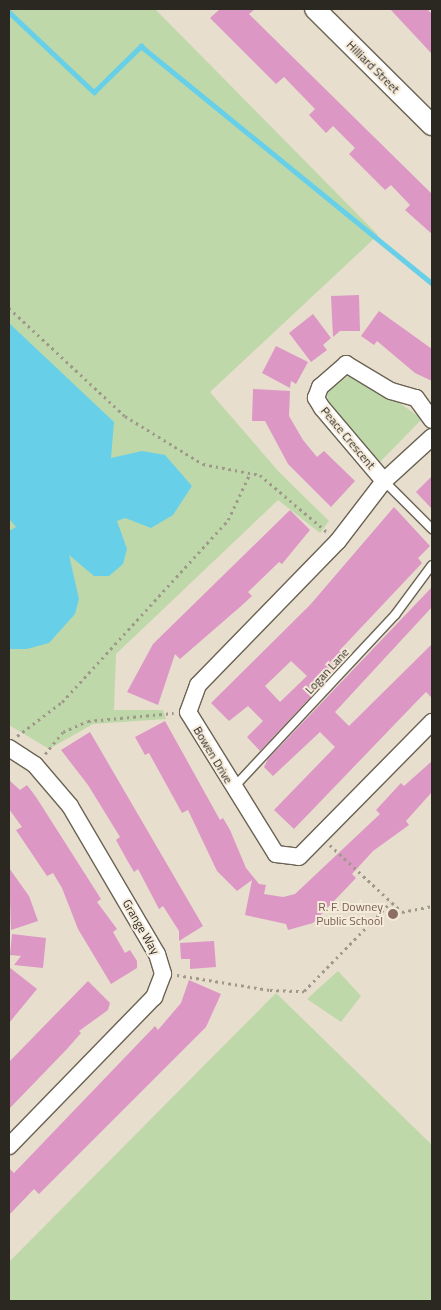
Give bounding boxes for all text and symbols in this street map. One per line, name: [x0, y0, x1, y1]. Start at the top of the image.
street label: Hilliard Street: [344, 38, 402, 96]
street label: Peace Crescent: [318, 404, 378, 472]
street label: Logan Lane: [302, 645, 352, 697]
street label: Bowen Drive: [190, 724, 236, 786]
street label: Grange Way: [119, 897, 163, 957]
place label: R. F. Downey Public School: [316, 900, 383, 928]
marker: R. F. Downey Public School: [387, 908, 399, 920]

